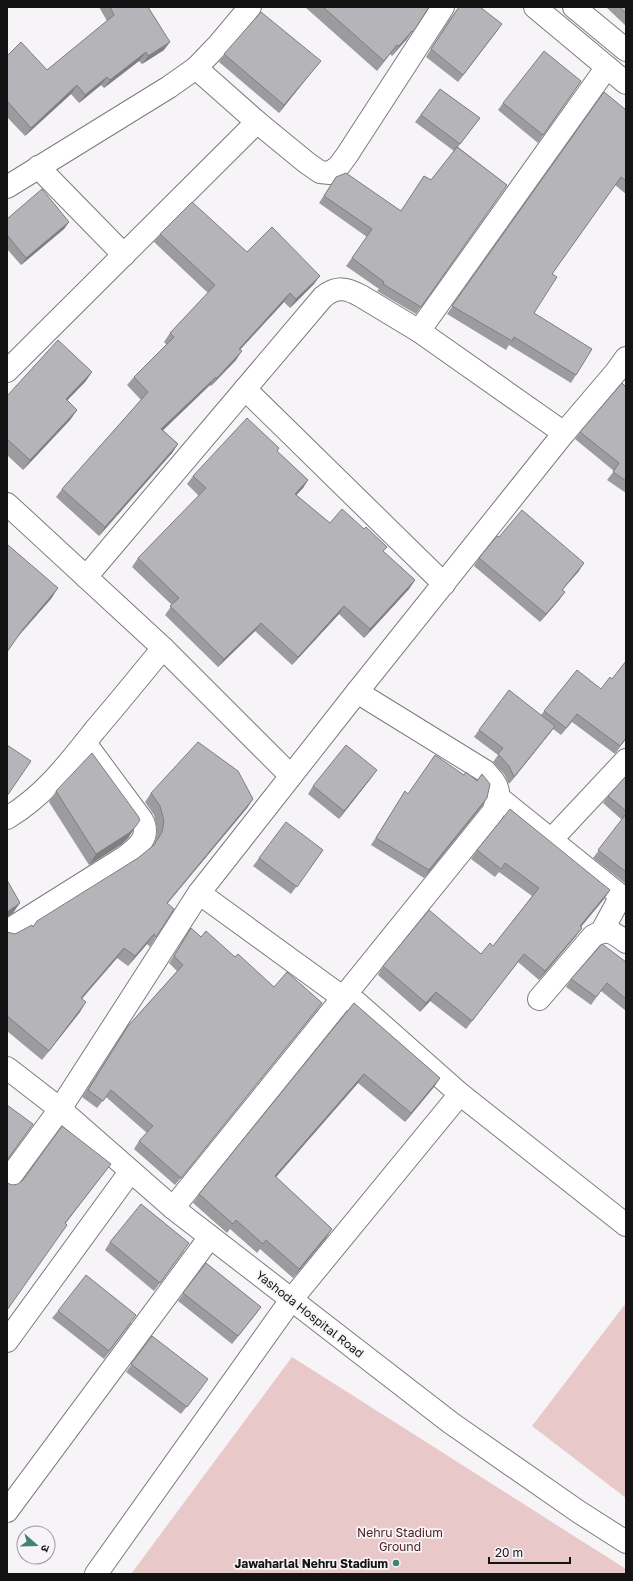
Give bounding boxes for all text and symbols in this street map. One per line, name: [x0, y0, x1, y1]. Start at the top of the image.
street label: Yashoda Hospital Road: [253, 1267, 367, 1361]
north arrow: [16, 1525, 56, 1565]
park label: Nehru Stadium Ground: [357, 1525, 443, 1554]
scale bar: [489, 1539, 570, 1565]
text: उ: [38, 1543, 53, 1554]
text: 20 m: [495, 1545, 523, 1560]
place label: Jawaharlal Nehru Stadium: [235, 1556, 388, 1571]
marker: Jawaharlal Nehru Stadium: [391, 1558, 401, 1568]

